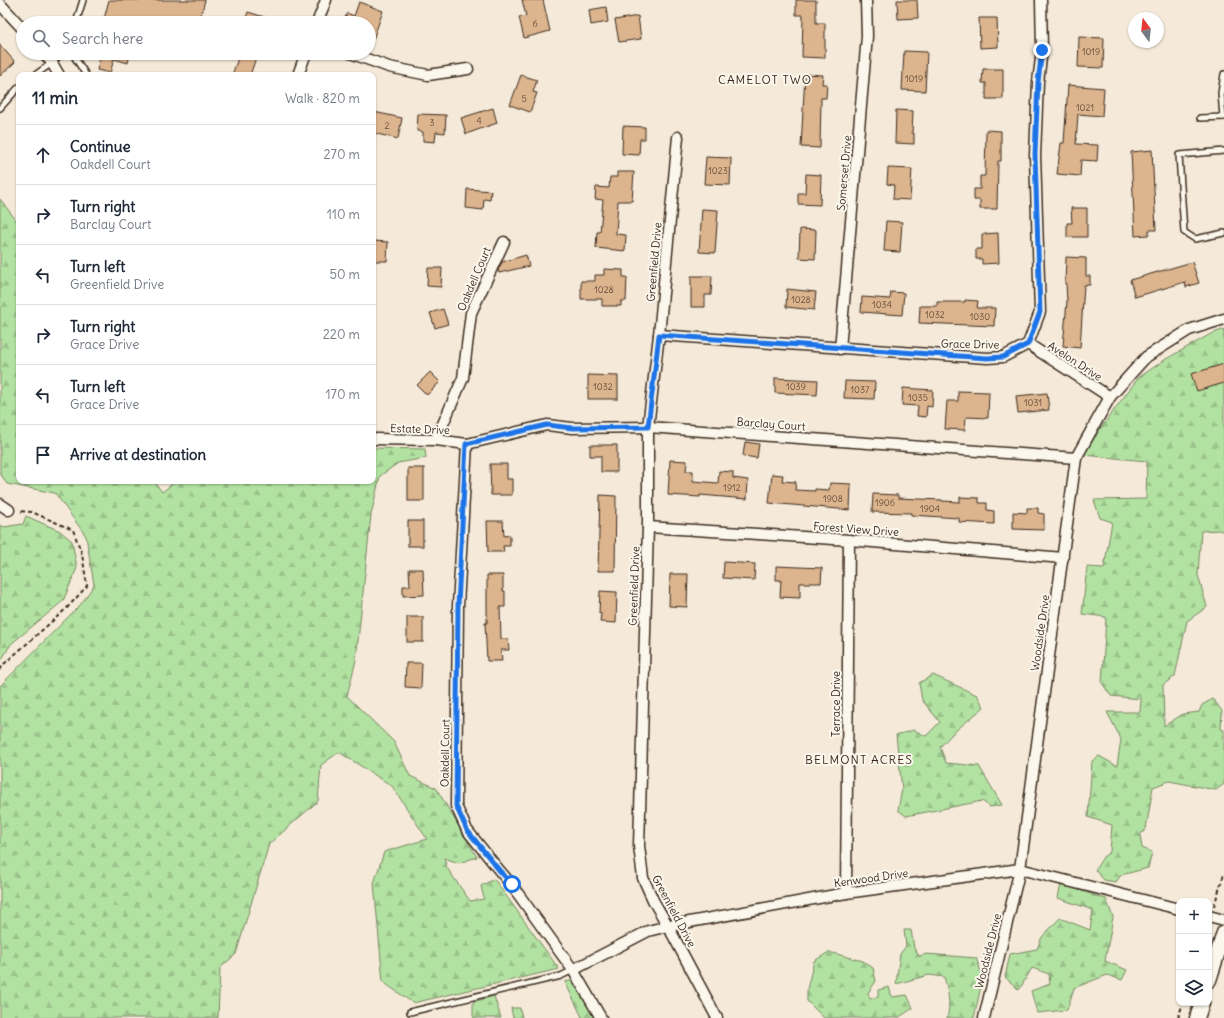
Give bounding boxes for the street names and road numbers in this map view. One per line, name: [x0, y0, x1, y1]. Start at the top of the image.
street label: Somerset Drive: [834, 135, 854, 211]
street label: Greenfield Drive: [644, 222, 664, 302]
street label: Oakdell Court: [454, 245, 494, 313]
street label: Grace Drive: [941, 336, 999, 352]
street label: Avelon Drive: [1045, 338, 1105, 384]
street label: Barclay Court: [736, 415, 806, 433]
street label: Estate Drive: [390, 421, 450, 437]
street label: Forest View Drive: [813, 519, 899, 539]
street label: Greenfield Drive: [626, 546, 642, 626]
street label: Woodside Drive: [1028, 594, 1052, 672]
street label: Terrace Drive: [829, 671, 843, 737]
street label: Oakdell Court: [437, 719, 453, 787]
street label: Kenwood Drive: [833, 866, 909, 890]
street label: Greenfield Drive: [649, 872, 699, 950]
street label: Woodside Drive: [972, 912, 1004, 990]

